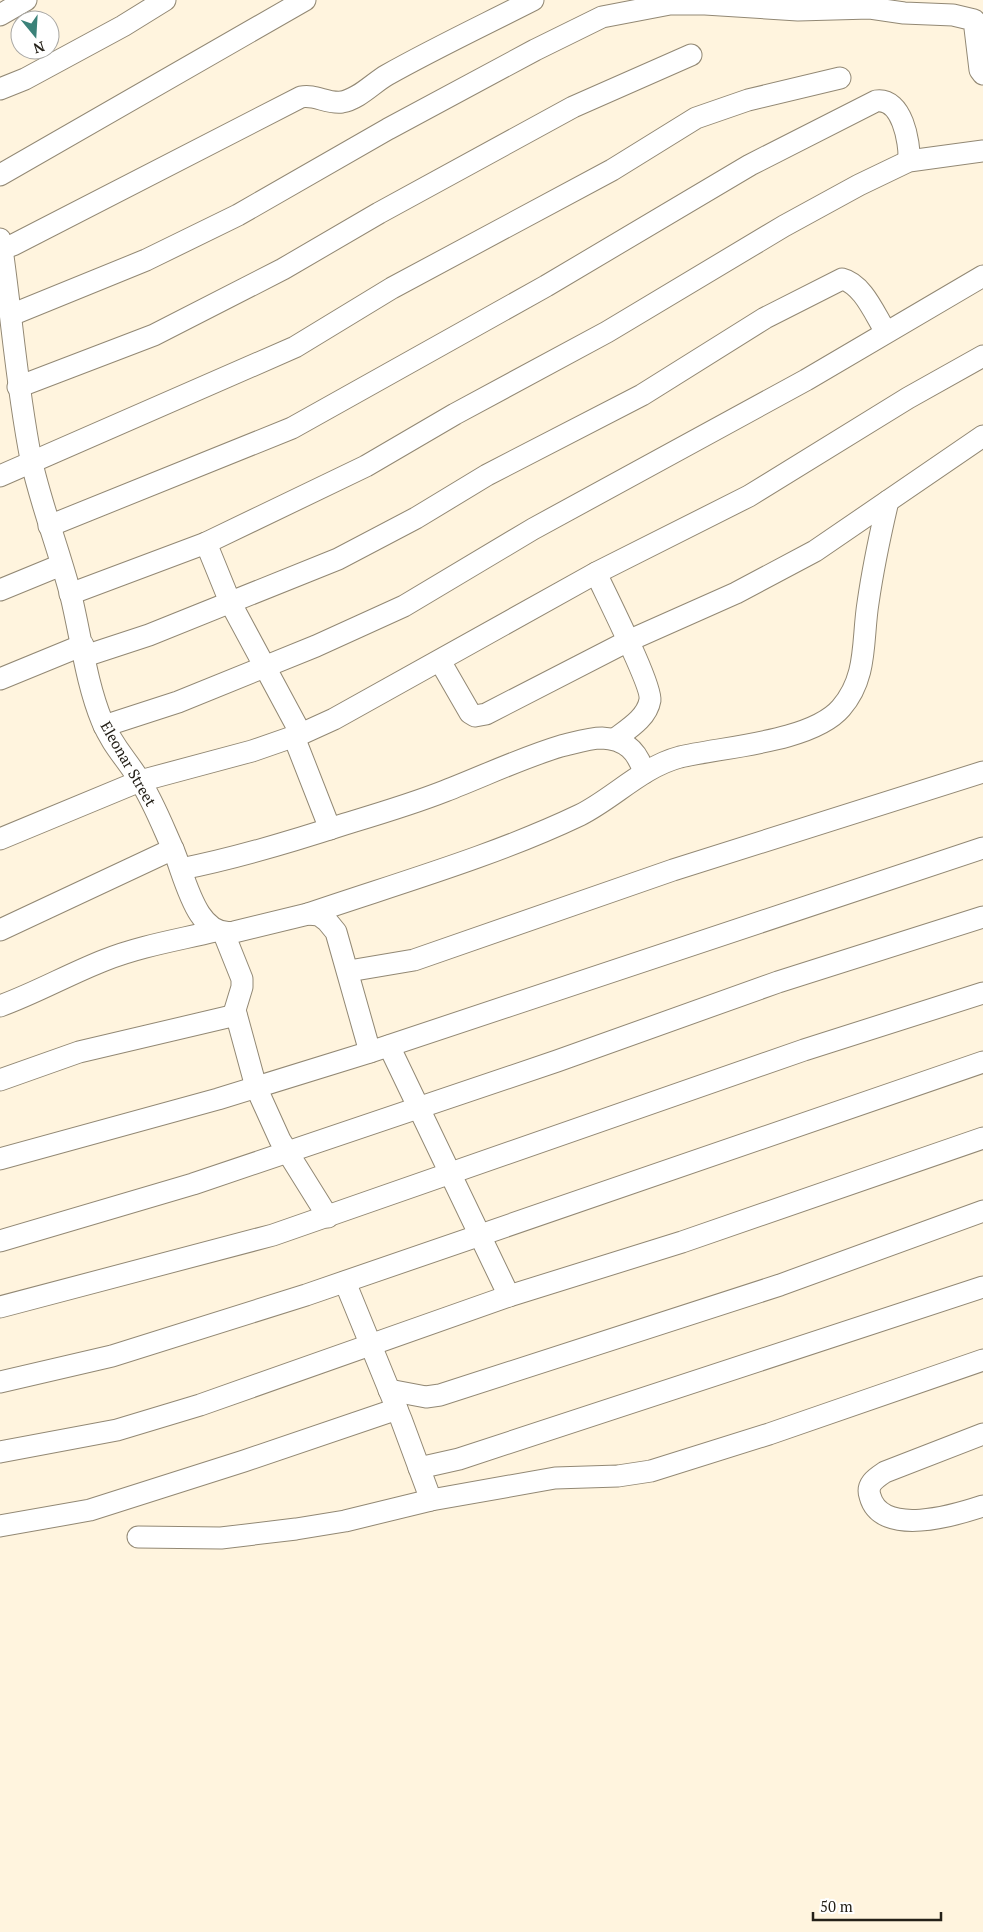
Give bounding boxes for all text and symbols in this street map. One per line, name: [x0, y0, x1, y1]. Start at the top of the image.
north arrow: [10, 10, 60, 60]
text: N: [31, 37, 47, 59]
street label: Eleonar Street: [96, 717, 161, 810]
scale bar: [813, 1890, 940, 1922]
text: 50 m: [820, 1896, 853, 1916]

